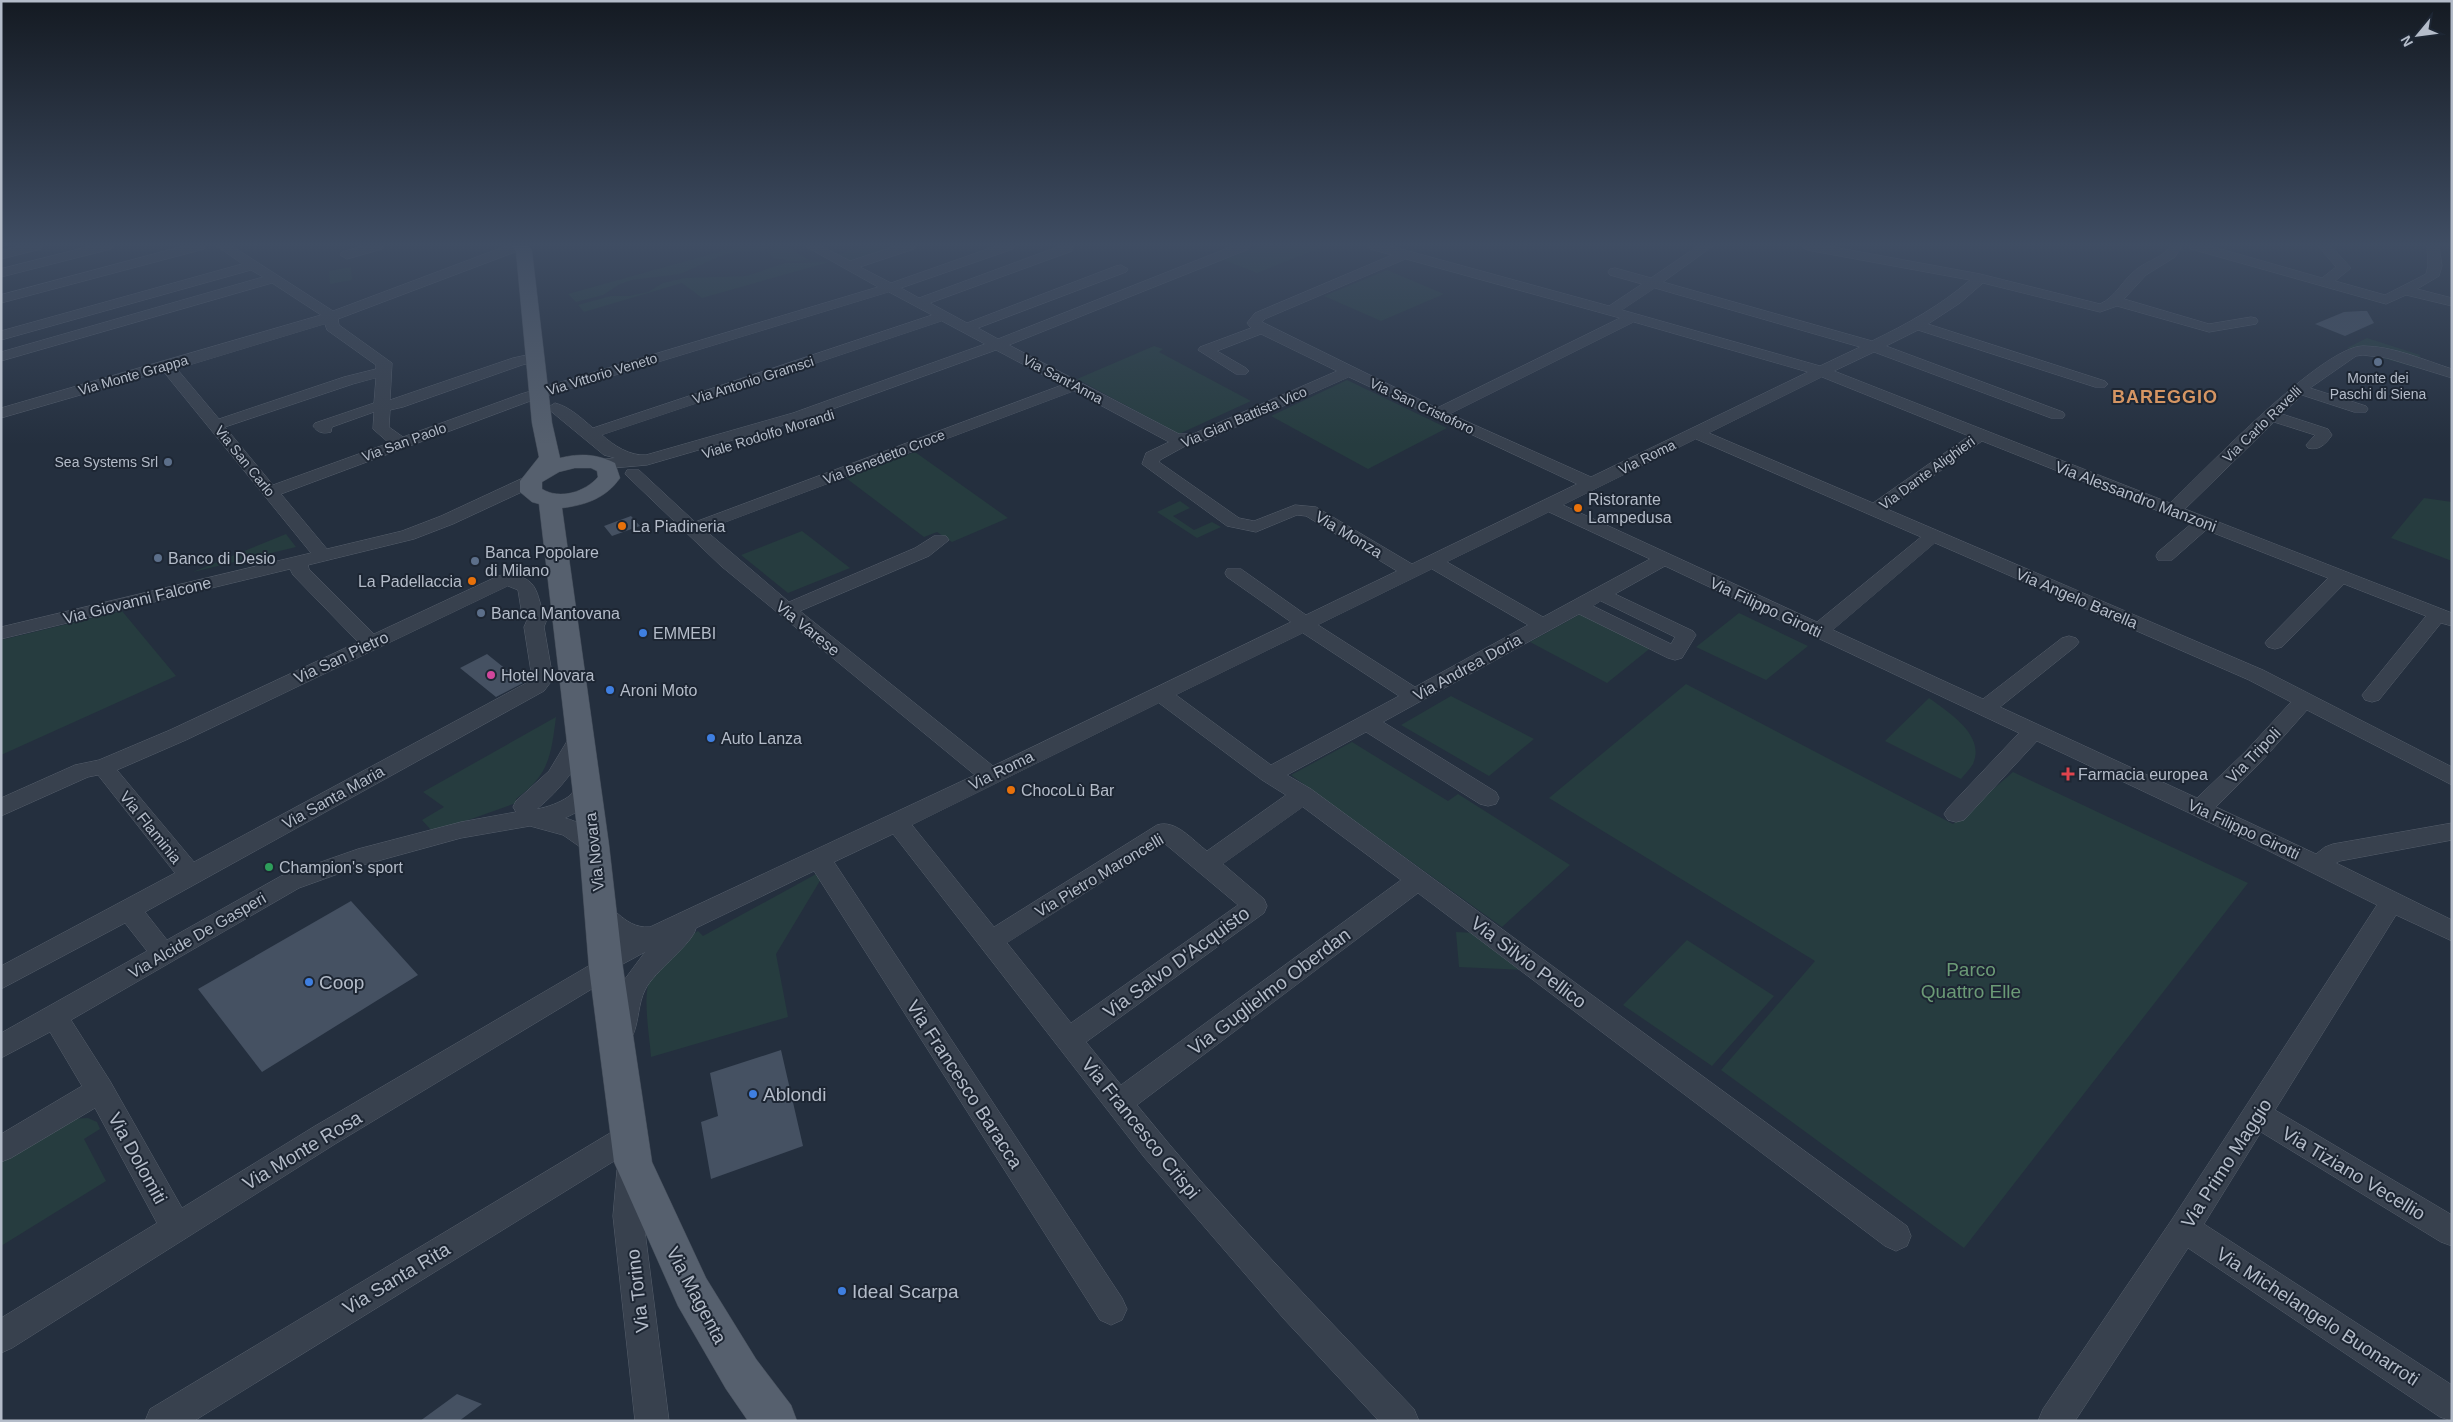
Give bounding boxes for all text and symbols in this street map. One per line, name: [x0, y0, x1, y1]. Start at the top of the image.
north arrow: [2393, 10, 2443, 60]
text: N: [2397, 33, 2416, 50]
street label: Via Vittorio Veneto: [545, 350, 659, 398]
street label: Via Sant'Anna: [1020, 351, 1106, 407]
street label: Via Monte Grappa: [76, 352, 190, 398]
street label: Via Antonio Gramsci: [690, 353, 816, 407]
marker: Monte dei Paschi di Siena: [2372, 356, 2384, 368]
place label: Monte dei Paschi di Siena: [2330, 370, 2426, 402]
street label: Via San Cristoforo: [1367, 375, 1477, 437]
street label: Via Carlo Ravelli: [2219, 382, 2305, 466]
street label: Via Gian Battista Vico: [1179, 383, 1309, 451]
district label: BAREGGIO: [2112, 387, 2218, 407]
street label: Viale Rodolfo Morandi: [700, 406, 836, 462]
street label: Via San Paolo: [360, 419, 449, 465]
street label: Via San Carlo: [212, 422, 278, 500]
street label: Via Benedetto Croce: [821, 426, 947, 488]
street label: Via Dante Alighieri: [1876, 433, 1978, 513]
street label: Via Roma: [1616, 436, 1678, 478]
place label: Sea Systems Srl: [55, 454, 158, 470]
marker: Sea Systems Srl: [162, 456, 174, 468]
street label: Via Alessandro Manzoni: [2053, 458, 2219, 535]
place label: Ristorante Lampedusa: [1588, 491, 1672, 526]
marker: Ristorante Lampedusa: [1572, 502, 1584, 514]
street label: Via Monza: [1312, 508, 1385, 561]
place label: La Piadineria: [632, 518, 726, 535]
marker: La Piadineria: [616, 520, 628, 532]
place label: Banca Popolare di Milano: [485, 544, 599, 579]
place label: Banco di Desio: [168, 550, 276, 567]
marker: Banco di Desio: [152, 552, 164, 564]
marker: Banca Popolare di Milano: [469, 555, 481, 567]
street label: Via Angelo Barella: [2013, 565, 2140, 632]
place label: La Padellaccia: [358, 573, 462, 590]
street label: Via Giovanni Falcone: [61, 574, 213, 627]
street label: Via Filippo Girotti: [1707, 574, 1824, 641]
marker: La Padellaccia: [466, 575, 478, 587]
street label: Via Varese: [772, 598, 843, 659]
place label: Banca Mantovana: [491, 605, 620, 622]
marker: Banca Mantovana: [475, 607, 487, 619]
place label: EMMEBI: [653, 625, 716, 642]
marker: EMMEBI: [637, 627, 649, 639]
street label: Via San Pietro: [291, 628, 391, 687]
street label: Via Andrea Doria: [1410, 631, 1524, 704]
place label: Hotel Novara: [501, 667, 594, 684]
marker: Hotel Novara: [485, 669, 497, 681]
place label: Aroni Moto: [620, 682, 697, 699]
marker: Aroni Moto: [604, 684, 616, 696]
street label: Via Tripoli: [2223, 724, 2284, 786]
place label: Auto Lanza: [721, 730, 802, 747]
marker: Auto Lanza: [705, 732, 717, 744]
street label: Via Roma: [966, 747, 1036, 793]
street label: Via Santa Maria: [279, 762, 387, 832]
place label: Farmacia europea: [2078, 766, 2208, 783]
marker: Farmacia europea: [2062, 768, 2074, 780]
place label: ChocoLù Bar: [1021, 782, 1115, 799]
marker: ChocoLù Bar: [1005, 784, 1017, 796]
street label: Via Flaminia: [116, 788, 185, 867]
street label: Via Filippo Girotti: [2185, 796, 2302, 863]
street label: Via Novara: [582, 812, 607, 892]
street label: Via Pietro Maroncelli: [1032, 830, 1166, 920]
place label: Champion's sport: [279, 859, 404, 876]
marker: Champion's sport: [263, 861, 275, 873]
street label: Via Alcide De Gasperi: [126, 889, 269, 982]
street label: Via Salvo D'Acquisto: [1099, 902, 1253, 1022]
street label: Via Silvio Pellico: [1467, 912, 1591, 1013]
street label: Via Guglielmo Oberdan: [1184, 924, 1354, 1059]
park label: Parco Quattro Elle: [1921, 959, 2021, 1002]
place label: Coop: [319, 972, 364, 993]
marker: Coop: [303, 976, 315, 988]
street label: Via Francesco Baracca: [902, 996, 1027, 1173]
street label: Via Francesco Crispi: [1077, 1054, 1204, 1203]
place label: Ablondi: [763, 1084, 826, 1105]
marker: Ablondi: [747, 1088, 759, 1100]
street label: Via Primo Maggio: [2177, 1095, 2276, 1232]
street label: Via Monte Rosa: [239, 1106, 366, 1194]
street label: Via Dolomiti: [104, 1109, 171, 1208]
street label: Via Tiziano Vecellio: [2278, 1122, 2429, 1225]
street label: Via Santa Rita: [339, 1238, 454, 1319]
street label: Via Magenta: [662, 1243, 731, 1347]
street label: Via Michelangelo Buonarroti: [2213, 1243, 2423, 1390]
street label: Via Torino: [622, 1248, 653, 1334]
place label: Ideal Scarpa: [852, 1281, 959, 1302]
marker: Ideal Scarpa: [836, 1285, 848, 1297]

